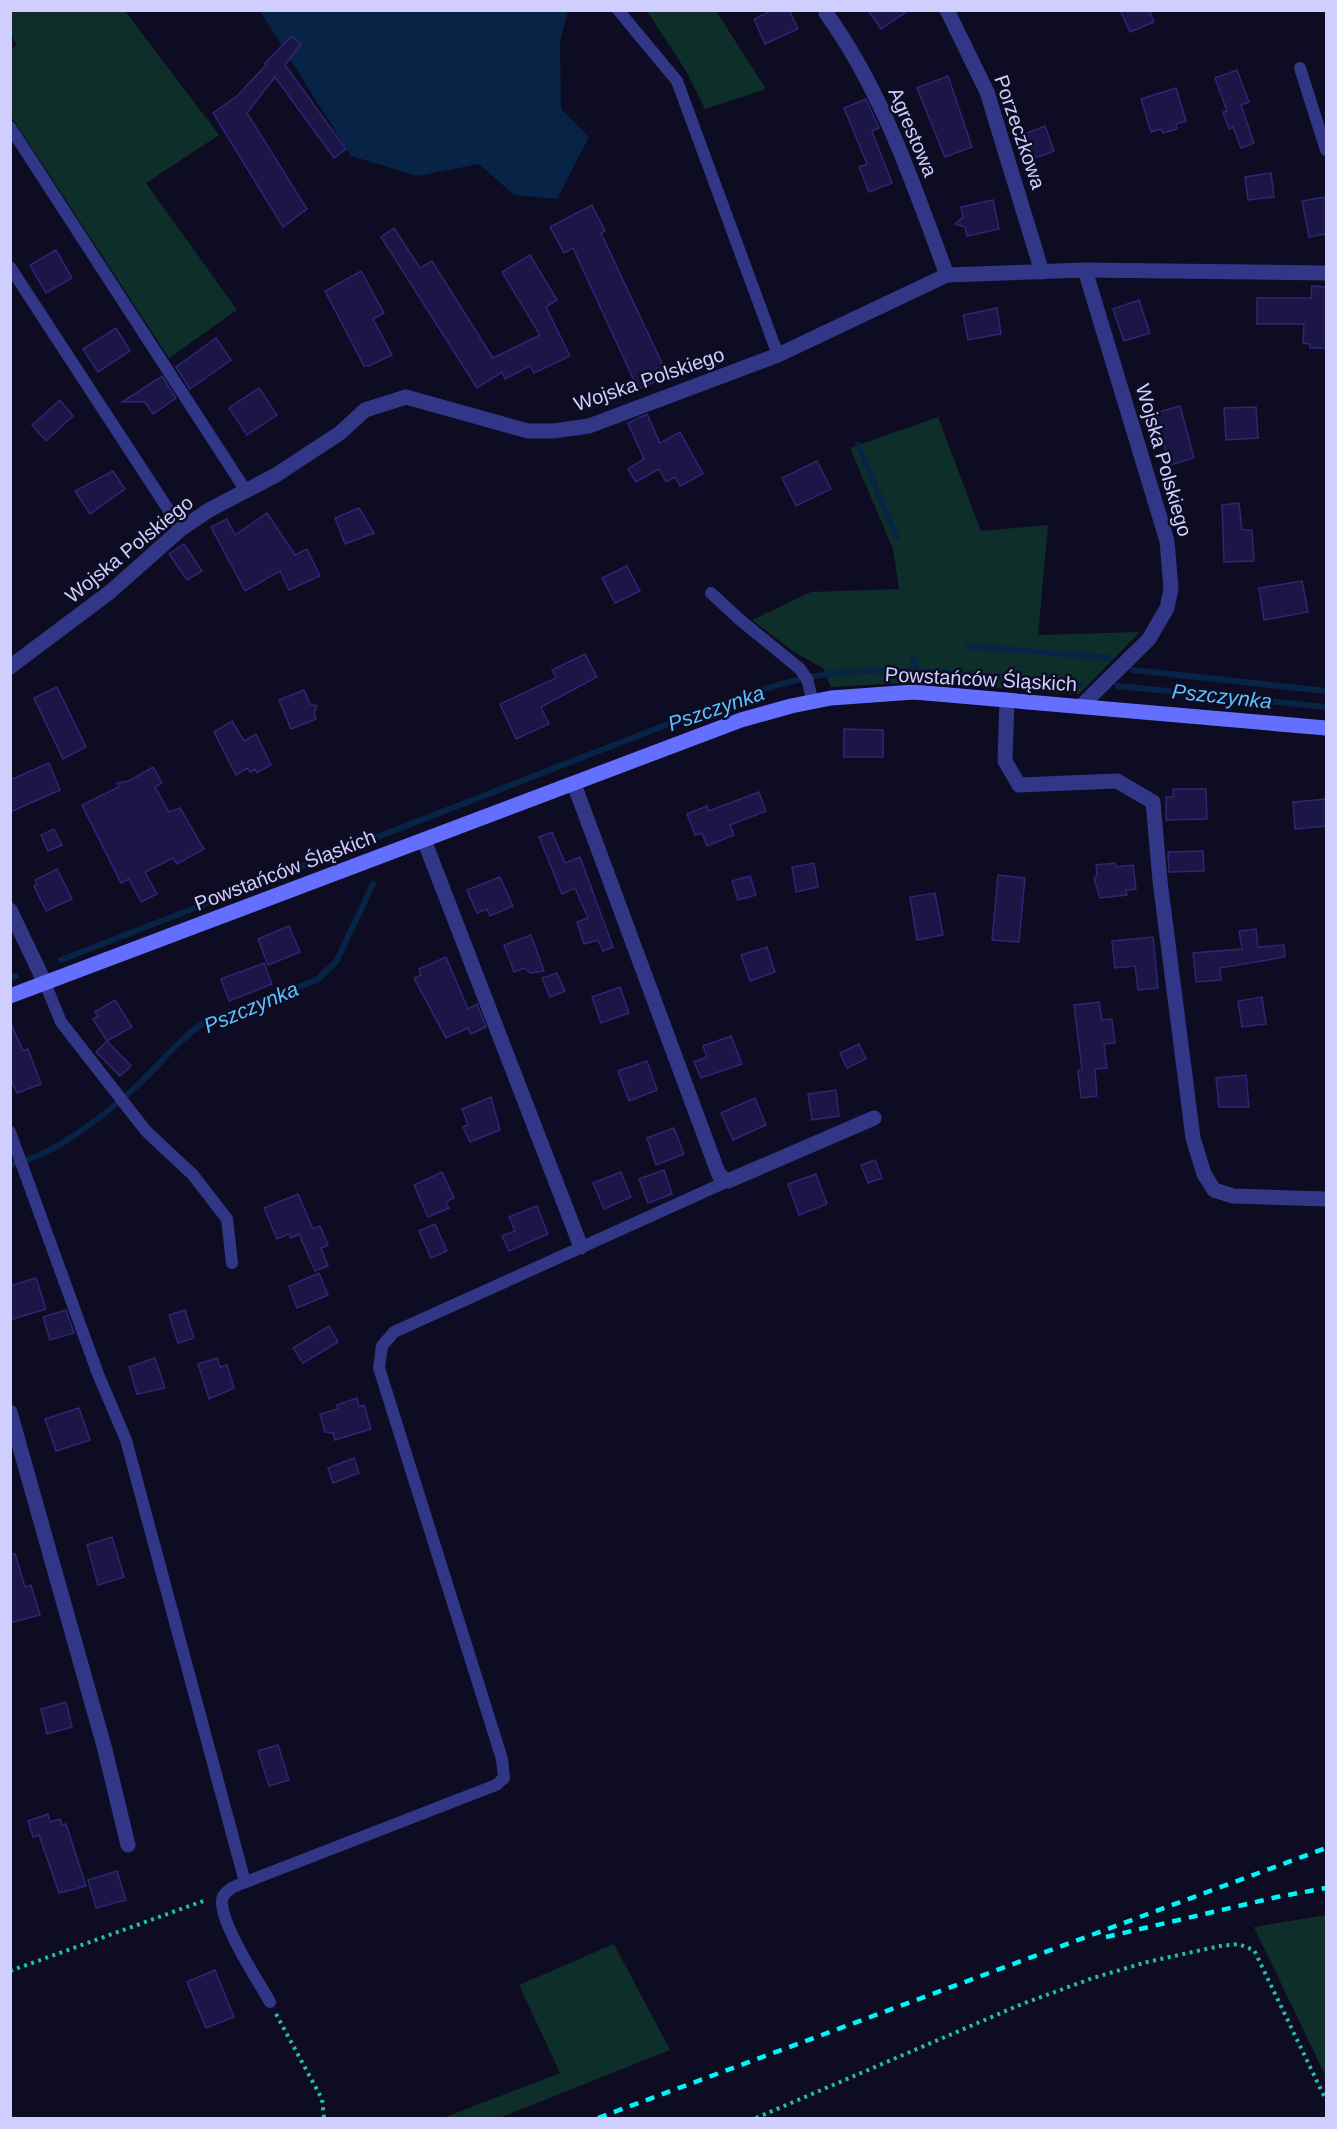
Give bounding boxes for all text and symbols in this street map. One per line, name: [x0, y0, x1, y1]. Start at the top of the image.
street label: Porzeczkowa: [990, 72, 1050, 193]
street label: Agrestowa: [884, 84, 942, 181]
street label: Wojska Polskiego: [571, 343, 727, 415]
street label: Wojska Polskiego: [1132, 381, 1196, 539]
street label: Wojska Polskiego: [61, 491, 197, 607]
street label: Powstańców Śląskich: [884, 662, 1078, 695]
water label: Pszczynka: [1171, 679, 1273, 713]
water label: Pszczynka: [665, 681, 767, 735]
street label: Powstańców Śląskich: [191, 824, 379, 915]
water label: Pszczynka: [200, 977, 302, 1037]

